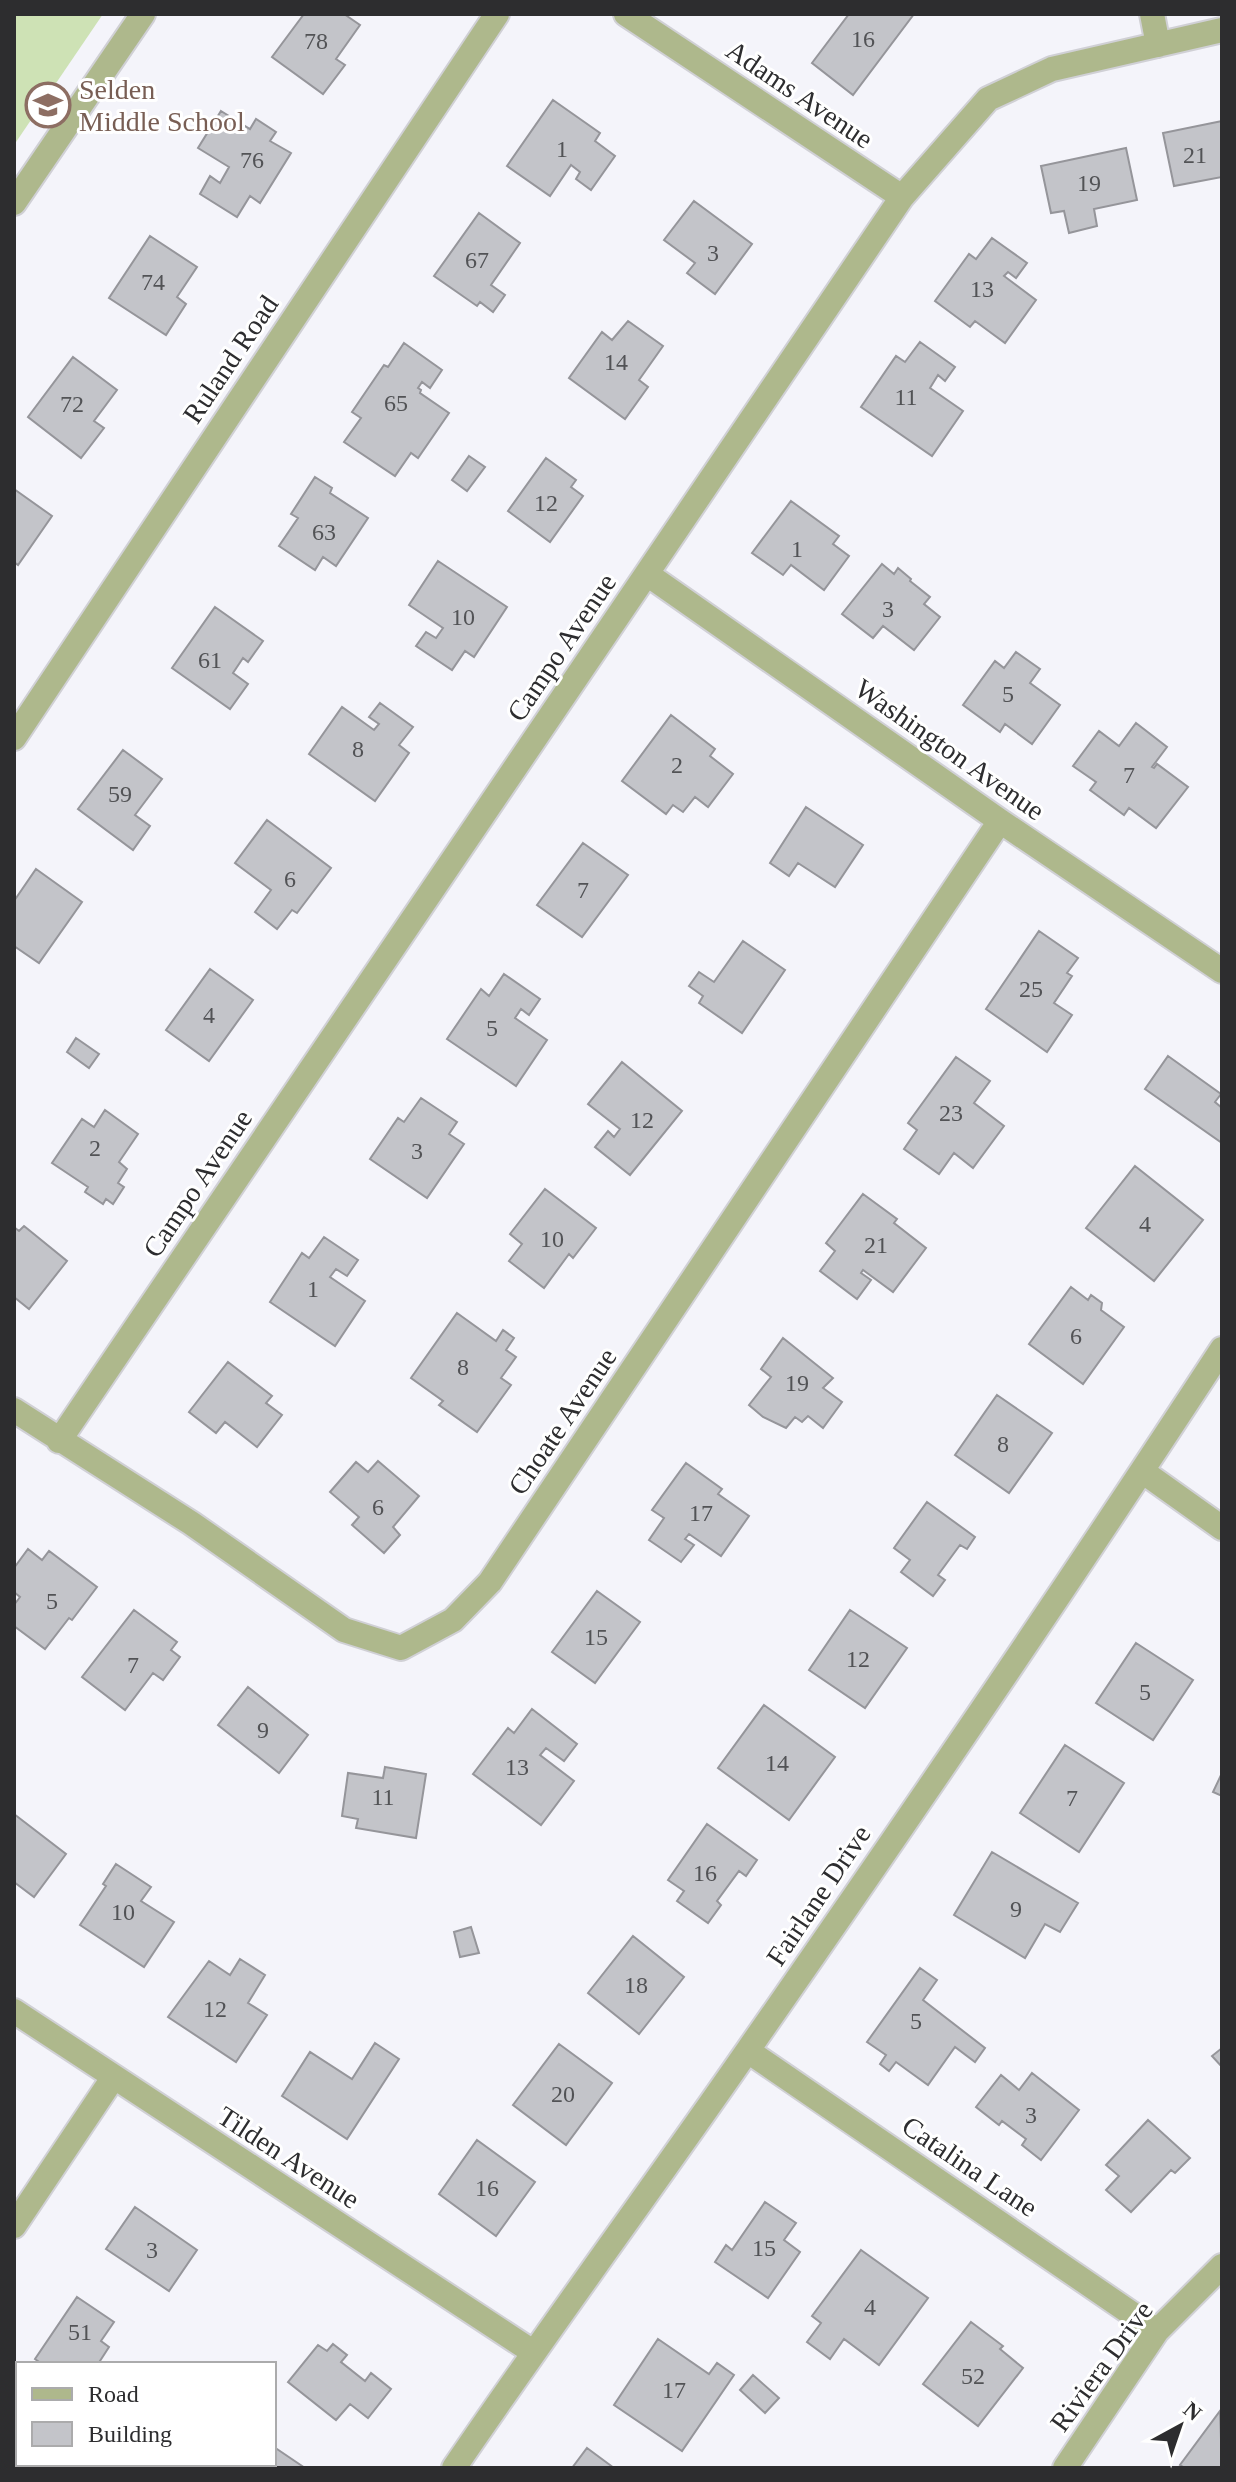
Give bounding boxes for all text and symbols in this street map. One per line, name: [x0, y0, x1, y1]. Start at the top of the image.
house number: 16: [851, 26, 875, 52]
house number: 78: [304, 28, 328, 54]
street label: Adams Avenue: [721, 34, 879, 155]
place label: Selden Middle School: [79, 74, 245, 137]
school or university icon: Selden Middle School: [24, 81, 72, 129]
house number: 1: [556, 136, 568, 162]
house number: 21: [1183, 142, 1207, 168]
house number: 76: [240, 147, 264, 173]
house number: 19: [1077, 170, 1101, 196]
house number: 3: [707, 240, 719, 266]
house number: 67: [465, 247, 489, 273]
house number: 74: [141, 269, 165, 295]
house number: 13: [970, 276, 994, 302]
street label: Ruland Road: [176, 290, 284, 429]
house number: 14: [604, 349, 628, 375]
house number: 11: [894, 384, 918, 410]
house number: 65: [384, 390, 408, 416]
house number: 72: [60, 391, 84, 417]
house number: 12: [534, 490, 558, 516]
house number: 63: [312, 519, 336, 545]
house number: 1: [791, 536, 803, 562]
street label: Campo Avenue: [501, 568, 622, 727]
house number: 3: [882, 596, 894, 622]
house number: 10: [451, 604, 475, 630]
house number: 61: [198, 647, 222, 673]
street label: Washington Avenue: [849, 673, 1050, 826]
house number: 5: [1002, 681, 1014, 707]
house number: 8: [352, 736, 364, 762]
house number: 2: [671, 752, 683, 778]
house number: 7: [1123, 762, 1135, 788]
house number: 59: [108, 781, 132, 807]
house number: 6: [284, 866, 296, 892]
house number: 7: [577, 877, 589, 903]
house number: 25: [1019, 976, 1043, 1002]
house number: 4: [203, 1002, 215, 1028]
house number: 5: [486, 1015, 498, 1041]
house number: 23: [939, 1100, 963, 1126]
street label: Campo Avenue: [137, 1104, 258, 1263]
house number: 12: [630, 1107, 654, 1133]
house number: 2: [89, 1135, 101, 1161]
house number: 3: [411, 1138, 423, 1164]
house number: 4: [1139, 1211, 1151, 1237]
house number: 10: [540, 1226, 564, 1252]
house number: 21: [864, 1232, 888, 1258]
house number: 1: [307, 1276, 319, 1302]
house number: 6: [1070, 1323, 1082, 1349]
street label: Choate Avenue: [502, 1342, 623, 1500]
house number: 8: [457, 1354, 469, 1380]
house number: 19: [785, 1370, 809, 1396]
house number: 8: [997, 1431, 1009, 1457]
house number: 6: [372, 1494, 384, 1520]
house number: 17: [689, 1500, 713, 1526]
house number: 5: [46, 1588, 58, 1614]
house number: 15: [584, 1624, 608, 1650]
house number: 12: [846, 1646, 870, 1672]
house number: 7: [127, 1652, 139, 1678]
house number: 5: [1139, 1679, 1151, 1705]
house number: 9: [257, 1717, 269, 1743]
house number: 14: [765, 1750, 789, 1776]
house number: 13: [505, 1754, 529, 1780]
house number: 11: [371, 1784, 395, 1810]
house number: 7: [1066, 1785, 1078, 1811]
street label: Fairlane Drive: [760, 1819, 877, 1971]
house number: 16: [693, 1860, 717, 1886]
house number: 9: [1010, 1896, 1022, 1922]
house number: 10: [111, 1899, 135, 1925]
house number: 18: [624, 1972, 648, 1998]
house number: 12: [203, 1996, 227, 2022]
house number: 5: [910, 2008, 922, 2034]
house number: 20: [551, 2081, 575, 2107]
street label: Tilden Avenue: [212, 2100, 365, 2215]
house number: 3: [1025, 2102, 1037, 2128]
street label: Catalina Lane: [896, 2110, 1043, 2223]
house number: 16: [475, 2175, 499, 2201]
house number: 15: [752, 2235, 776, 2261]
house number: 3: [146, 2237, 158, 2263]
house number: 4: [864, 2294, 876, 2320]
street label: Riviera Drive: [1044, 2295, 1159, 2437]
house number: 51: [68, 2319, 92, 2345]
legend: [16, 2362, 276, 2466]
house number: 52: [961, 2363, 985, 2389]
house number: 17: [662, 2377, 686, 2403]
text: Road: [88, 2381, 139, 2407]
north arrow: [1140, 2386, 1220, 2466]
text: N: [1178, 2396, 1207, 2426]
text: Building: [88, 2421, 172, 2447]

